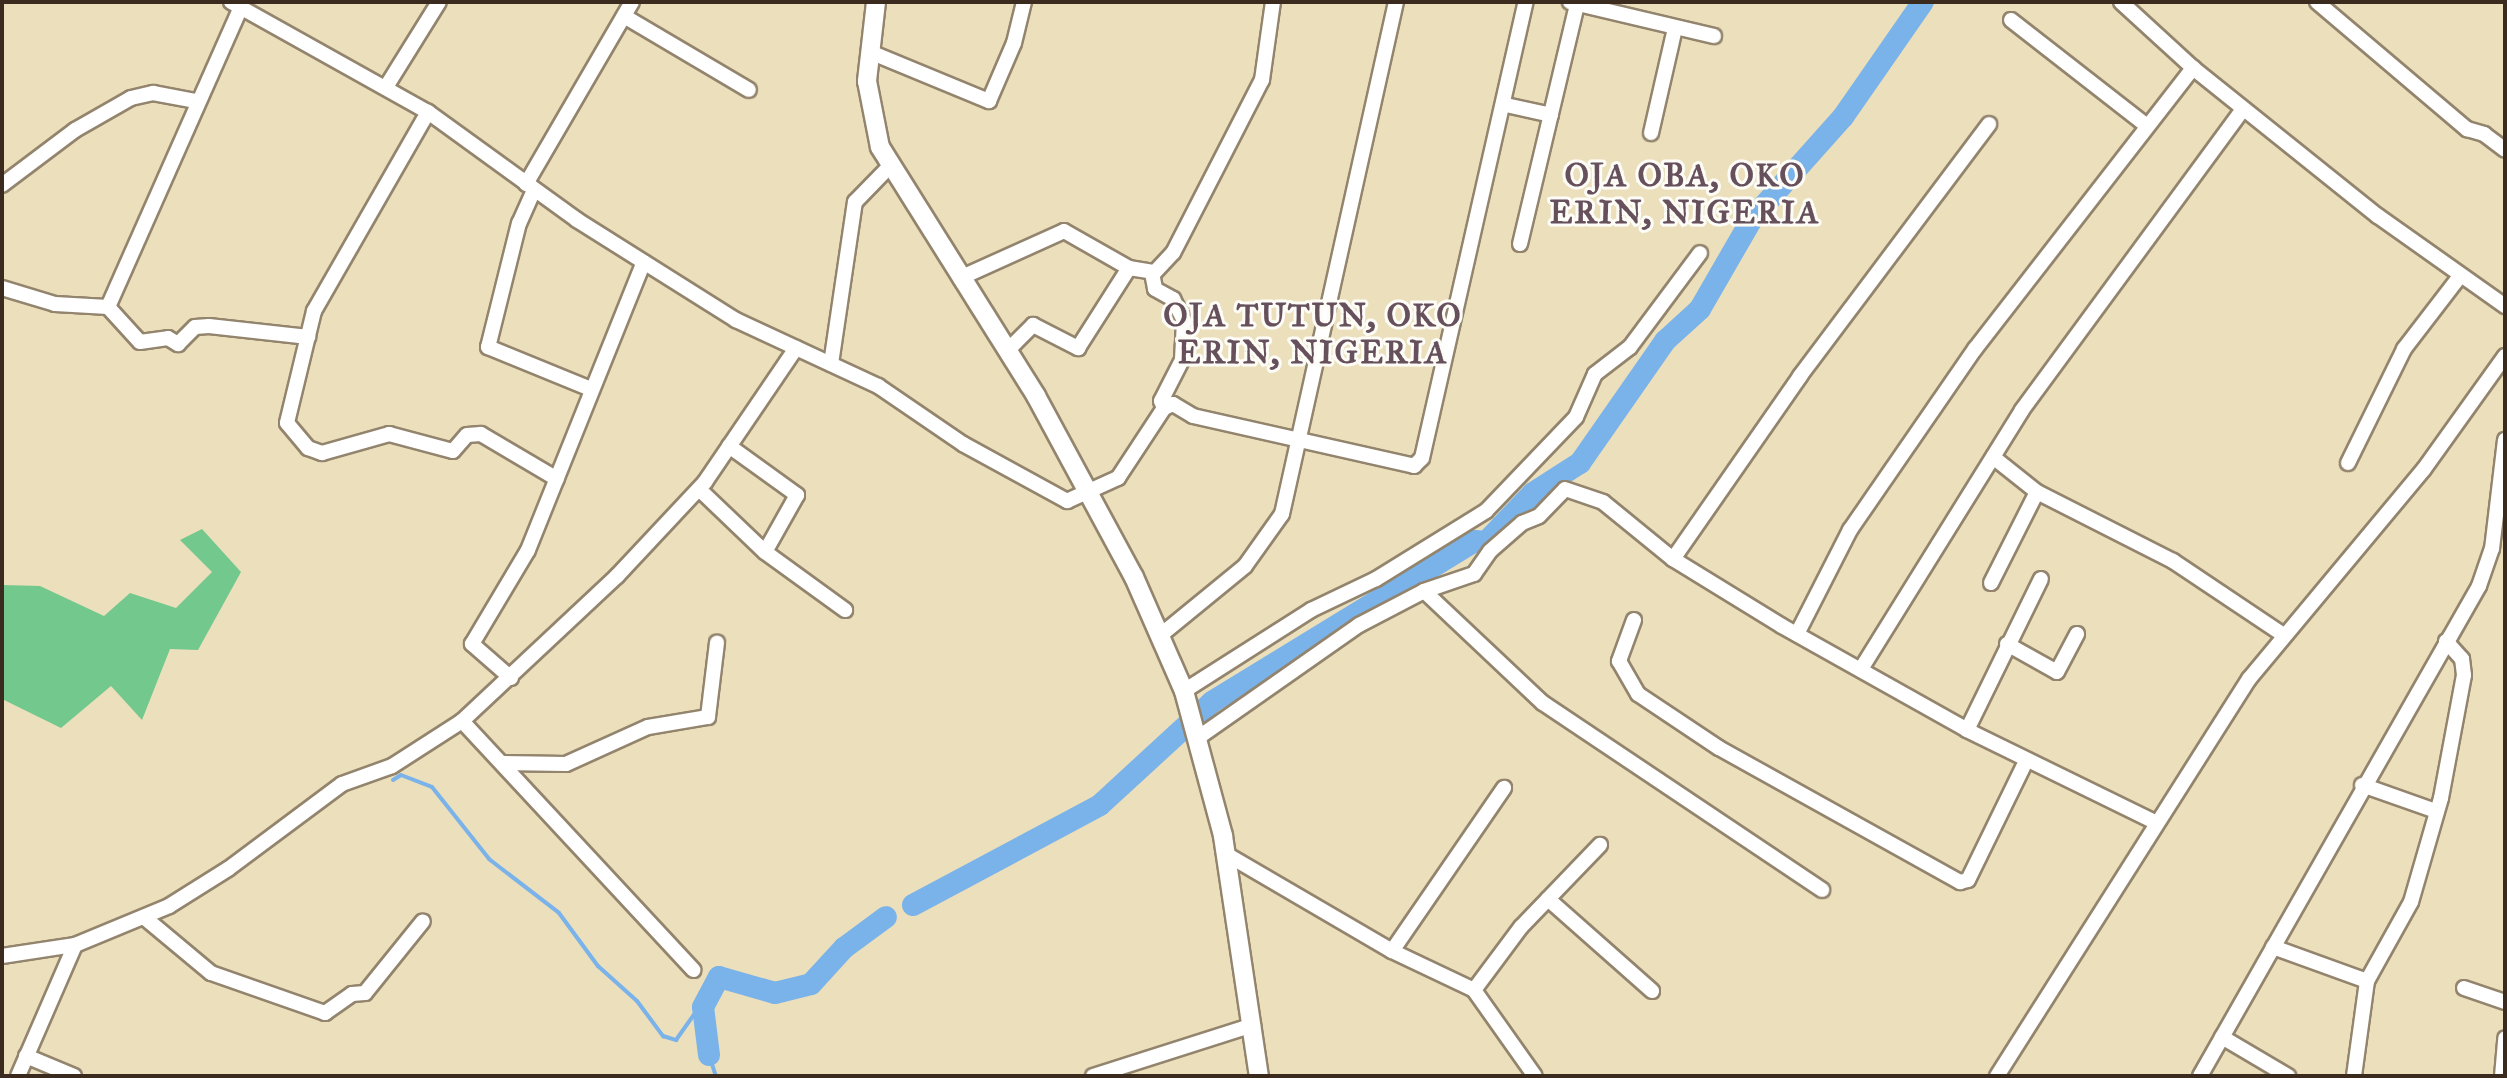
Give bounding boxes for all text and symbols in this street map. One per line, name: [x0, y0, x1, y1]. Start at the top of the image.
district label: OJA OBA, OKO ERIN, NIGERIA: [1549, 158, 1821, 233]
district label: OJA TUTUN, OKO ERIN, NIGERIA: [1163, 298, 1463, 373]

